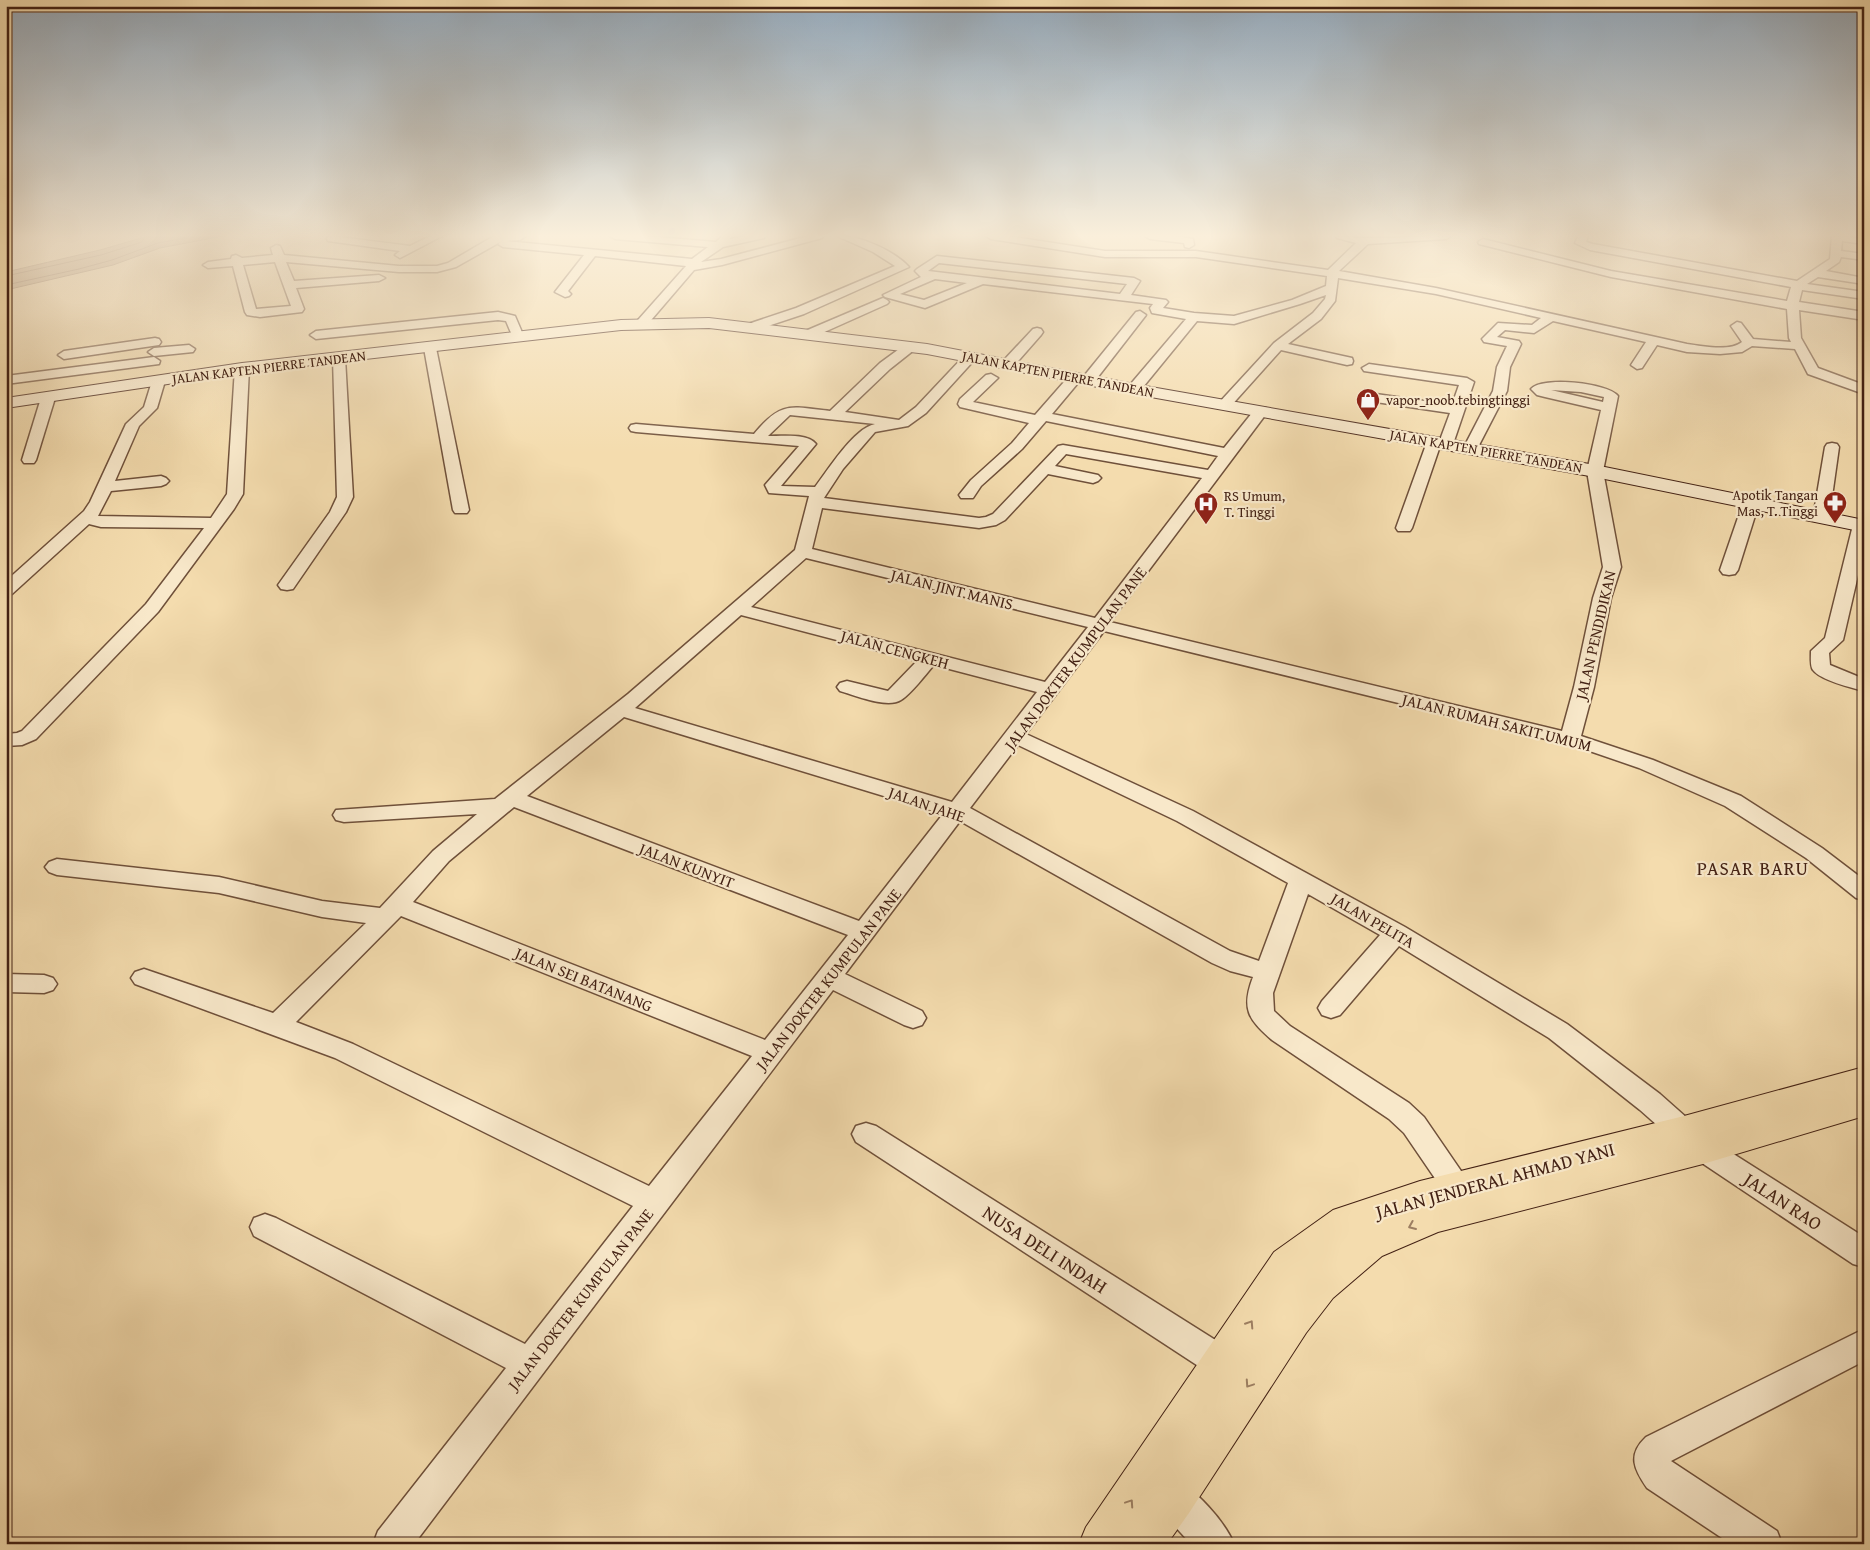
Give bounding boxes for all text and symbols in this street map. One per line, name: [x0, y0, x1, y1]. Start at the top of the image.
street label: JALAN KAPTEN PIERRE TANDEAN: [169, 345, 367, 389]
street label: JALAN KAPTEN PIERRE TANDEAN: [958, 345, 1156, 402]
shop icon: vapor_noob.tebingtinggi: [1355, 387, 1381, 421]
place label: vapor_noob.tebingtinggi: [1386, 390, 1530, 410]
street label: JALAN KAPTEN PIERRE TANDEAN: [1386, 424, 1584, 478]
place label: Apotik Tangan Mas, T. Tinggi: [1733, 485, 1818, 521]
place label: RS Umum, T. Tinggi: [1224, 486, 1285, 522]
pharmacy icon: Apotik Tangan Mas, T. Tinggi: [1822, 490, 1848, 524]
hospital icon: RS Umum, T. Tinggi: [1193, 491, 1219, 525]
street label: JALAN DOKTER KUMPULAN PANE: [997, 561, 1152, 757]
street label: JALAN JINT MANIS: [886, 562, 1016, 616]
street label: JALAN PENDIDIKAN: [1568, 567, 1622, 704]
street label: JALAN CENGKEH: [836, 623, 952, 675]
street label: JALAN RUMAH SAKIT UMUM: [1398, 686, 1594, 757]
street label: JALAN JAHE: [884, 779, 969, 828]
street label: JALAN KUNYIT: [634, 835, 738, 894]
district label: PASAR BARU: [1697, 854, 1809, 882]
street label: JALAN DOKTER KUMPULAN PANE: [748, 883, 907, 1076]
street label: JALAN PELITA: [1325, 885, 1420, 954]
street label: JALAN SEI BATANANG: [510, 940, 657, 1018]
street label: JALAN JENDERAL AHMAD YANI: [1370, 1135, 1618, 1226]
street label: JALAN RAO: [1737, 1164, 1828, 1237]
street label: NUSA DELI INDAH: [977, 1198, 1113, 1300]
street label: JALAN DOKTER KUMPULAN PANE: [500, 1203, 659, 1396]
one-way arrow: [1408, 1219, 1417, 1230]
one-way arrow: [1243, 1321, 1253, 1330]
one-way arrow: [1245, 1378, 1255, 1387]
one-way arrow: [1124, 1499, 1133, 1509]

